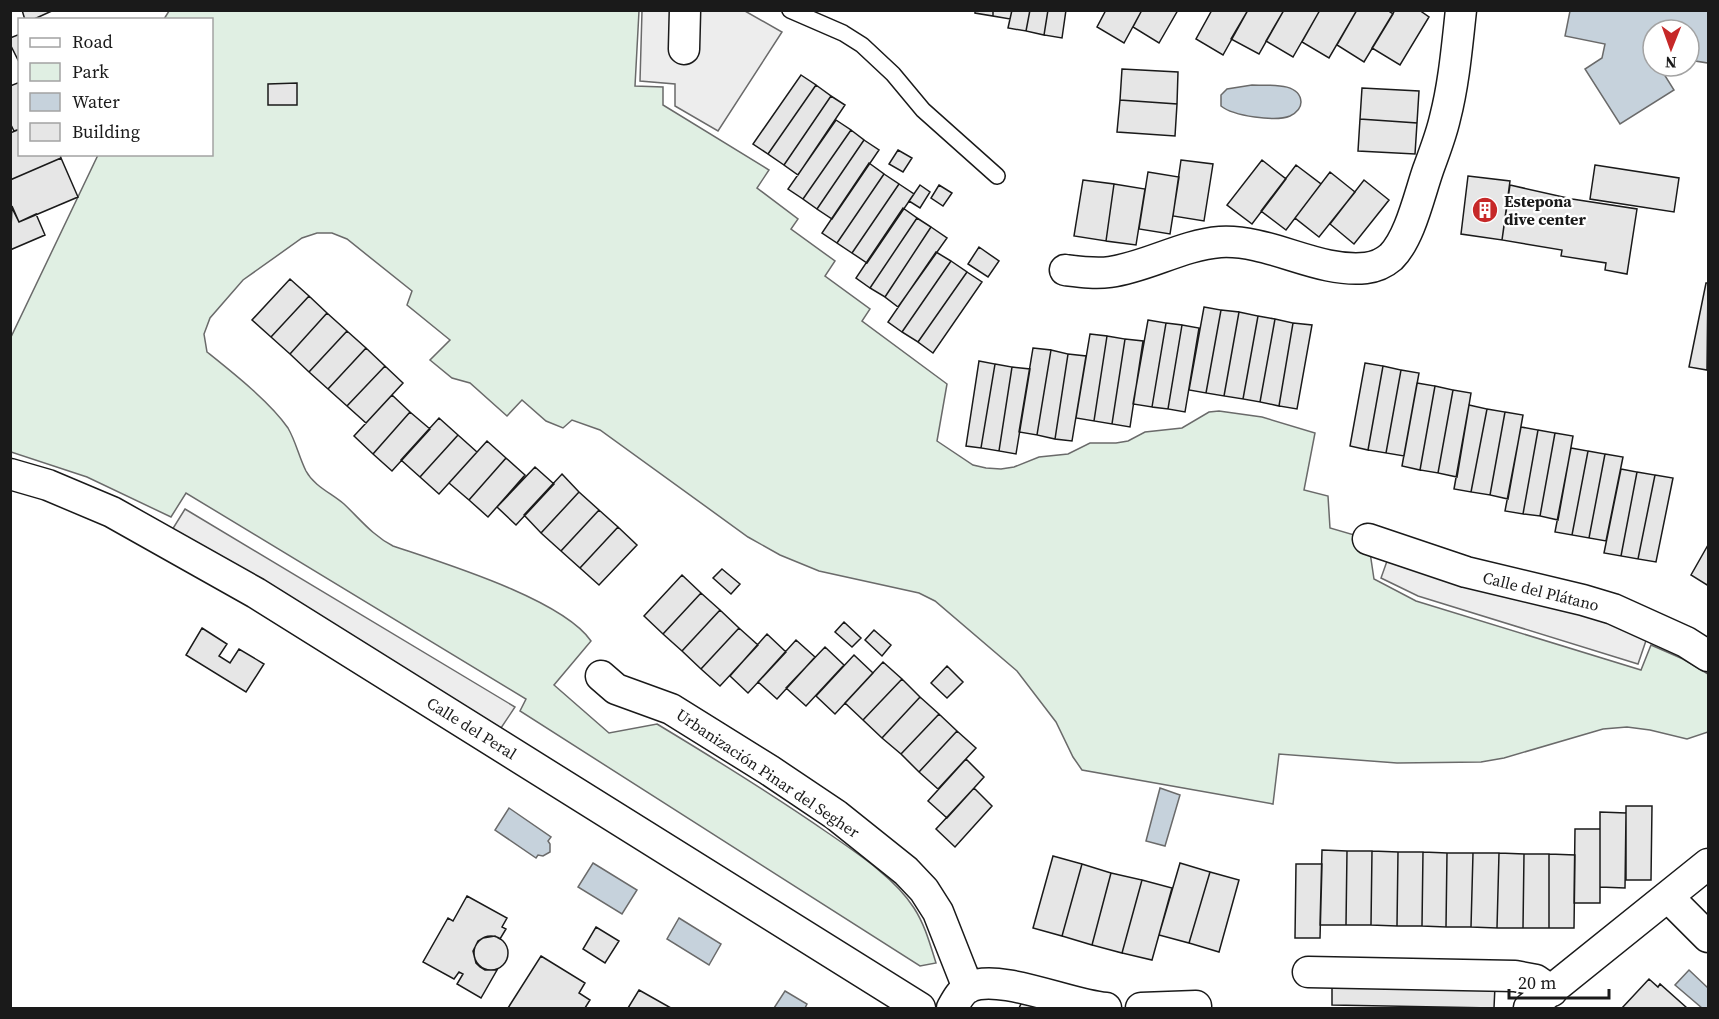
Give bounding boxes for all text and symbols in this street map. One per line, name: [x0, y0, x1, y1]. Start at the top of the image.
legend: [18, 18, 213, 156]
north arrow: [1641, 18, 1701, 78]
text: Road: [72, 29, 113, 54]
text: N: [1664, 52, 1677, 74]
text: Park: [72, 59, 109, 84]
text: Water: [72, 89, 120, 114]
text: Building: [72, 119, 140, 144]
place label: Estepona dive center: [1504, 190, 1586, 230]
building icon: Estepona dive center: [1470, 195, 1500, 225]
street label: Calle del Plátano: [1481, 566, 1602, 616]
street label: Calle del Peral: [423, 692, 521, 764]
street label: Urbanización Pinar del Segher: [672, 703, 864, 843]
scale bar: [1509, 962, 1610, 1000]
text: 20 m: [1518, 970, 1556, 995]

